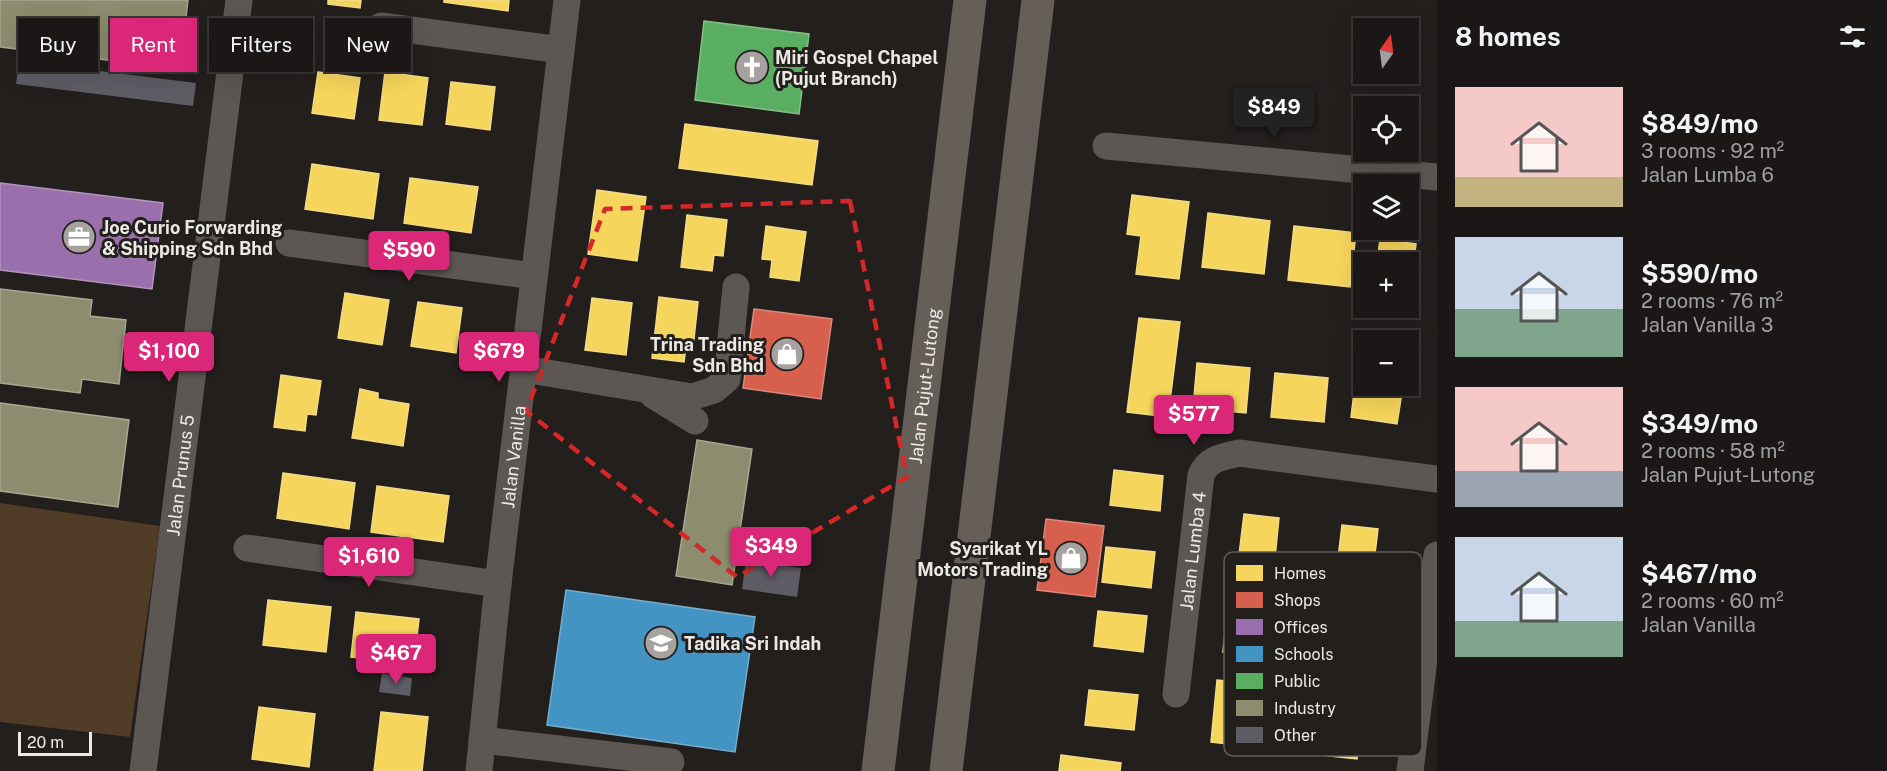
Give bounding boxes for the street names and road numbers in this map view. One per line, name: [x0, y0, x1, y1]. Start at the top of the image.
street label: Jalan Pujut-Lutong: [904, 307, 944, 465]
street label: Jalan Vanilla: [497, 404, 530, 509]
street label: Jalan Prunus 5: [162, 413, 198, 537]
street label: Jalan Lumba 4: [1175, 490, 1210, 612]

